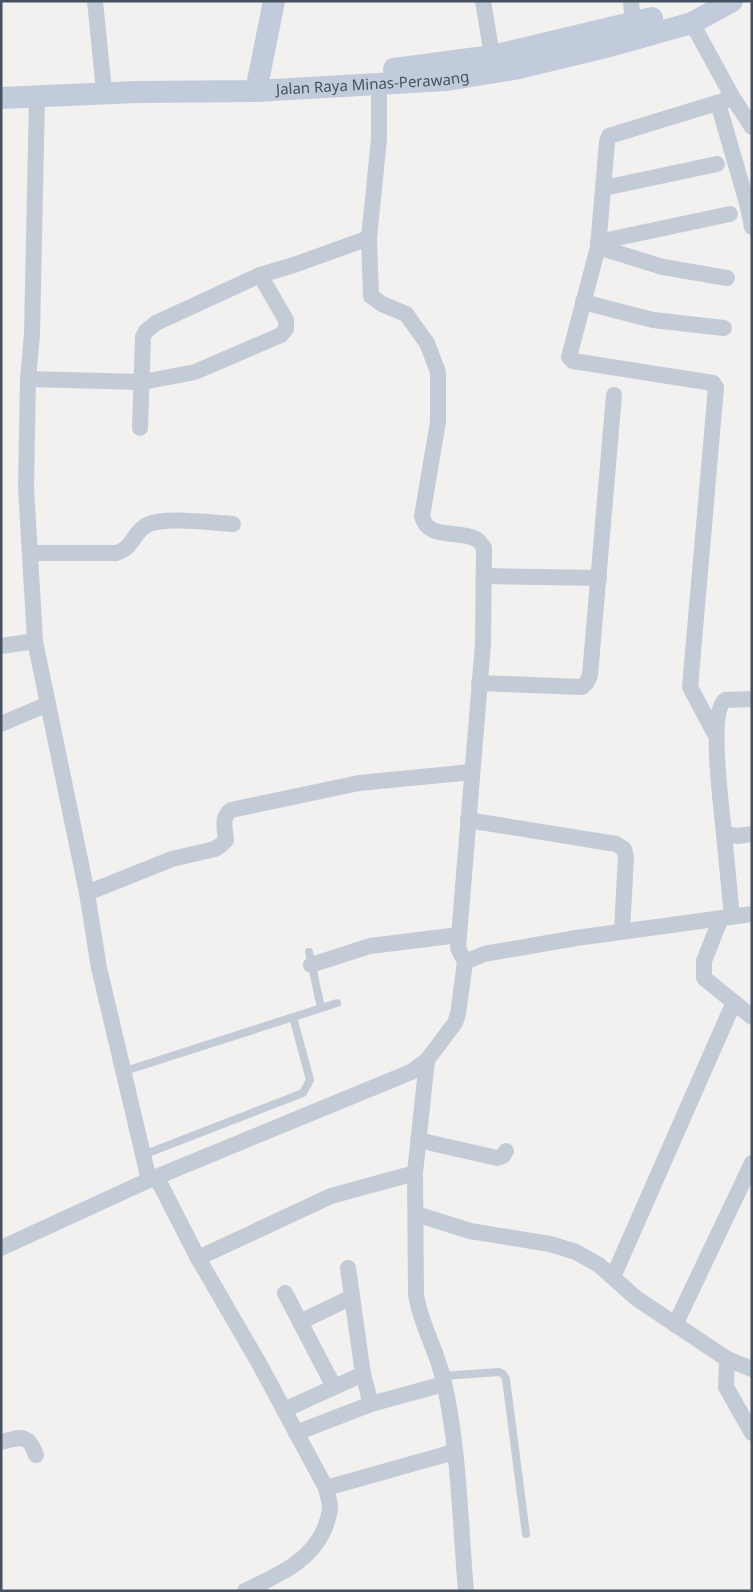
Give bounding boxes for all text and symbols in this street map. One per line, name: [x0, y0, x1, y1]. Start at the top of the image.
street label: Jalan Raya Minas-Perawang: [273, 66, 471, 99]

